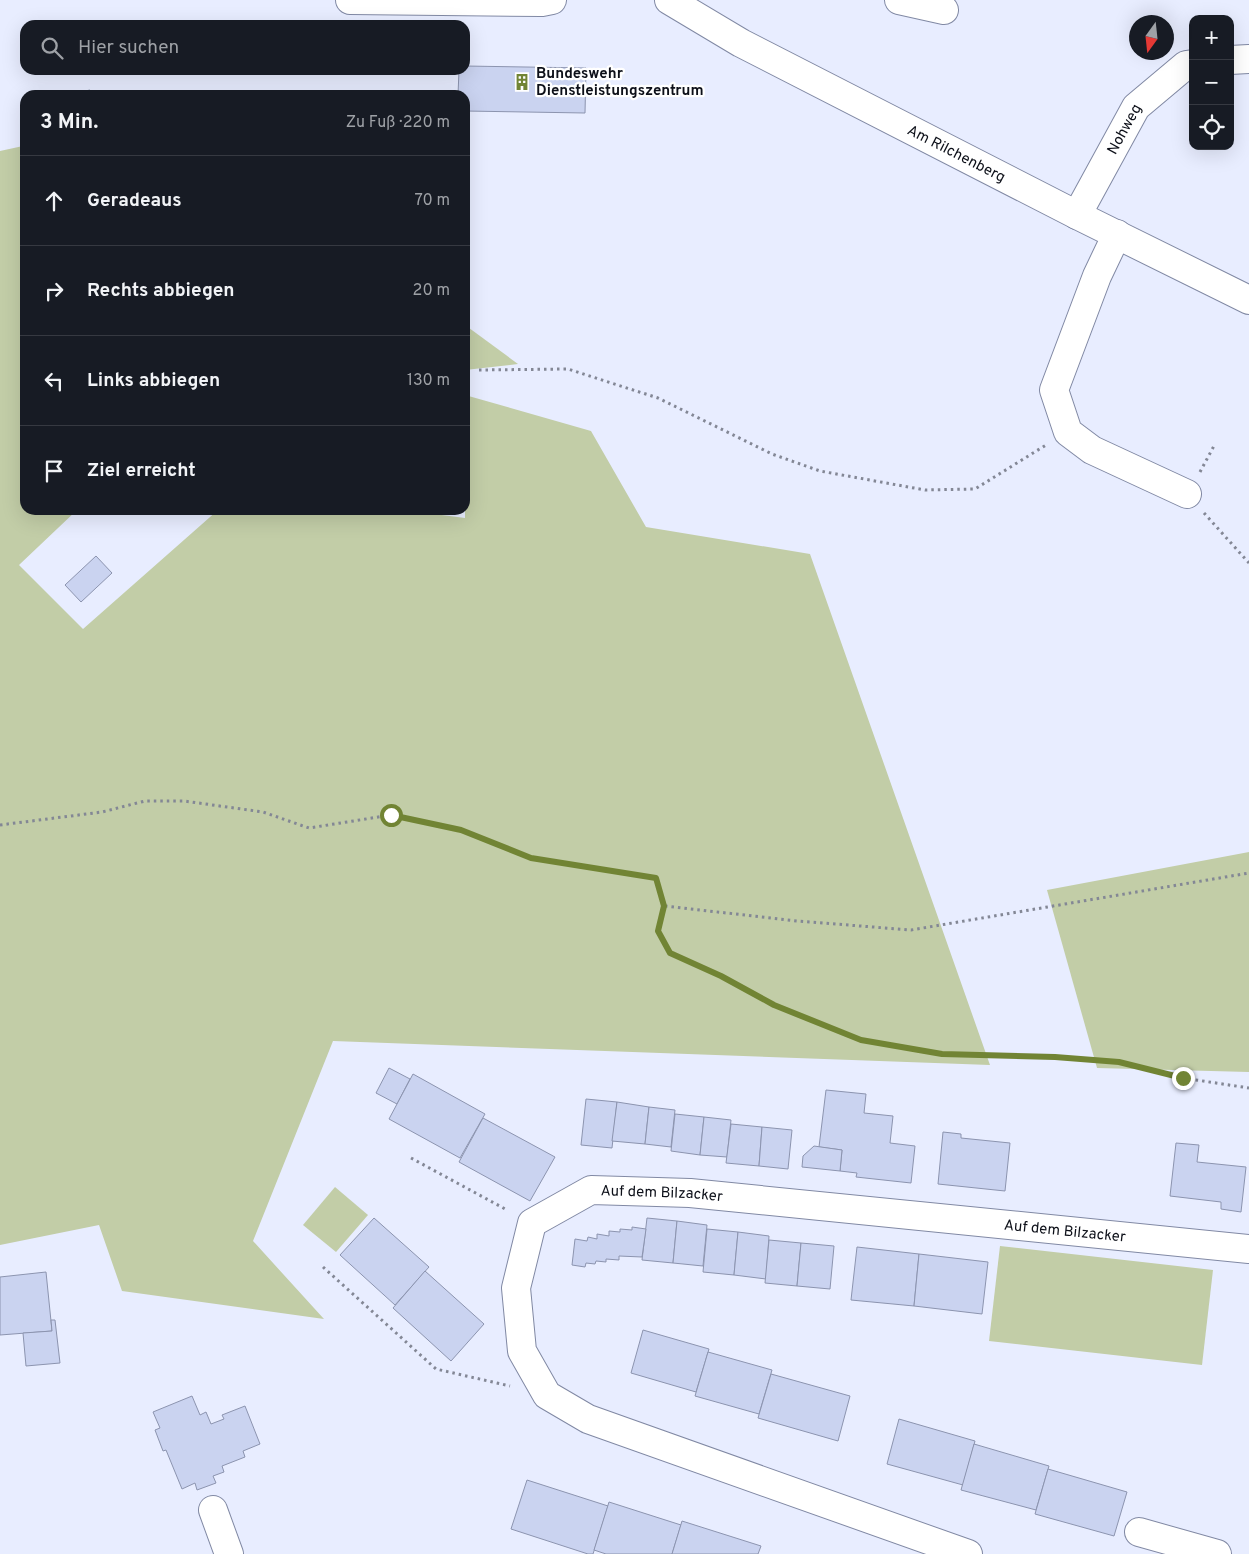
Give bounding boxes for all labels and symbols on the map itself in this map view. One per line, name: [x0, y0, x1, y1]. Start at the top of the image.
north arrow: [1129, 15, 1174, 60]
place label: Bundeswehr Dienstleistungszentrum: [536, 65, 704, 101]
building icon: Bundeswehr Dienstleistungszentrum: [512, 72, 532, 92]
street label: Nohweg: [1104, 101, 1147, 158]
street label: Am Rilchenberg: [904, 122, 1008, 188]
route start: [380, 804, 403, 827]
route end: [1172, 1067, 1195, 1090]
street label: Auf dem Bilzacker: [600, 1182, 724, 1207]
street label: Auf dem Bilzacker: [1003, 1216, 1127, 1248]

